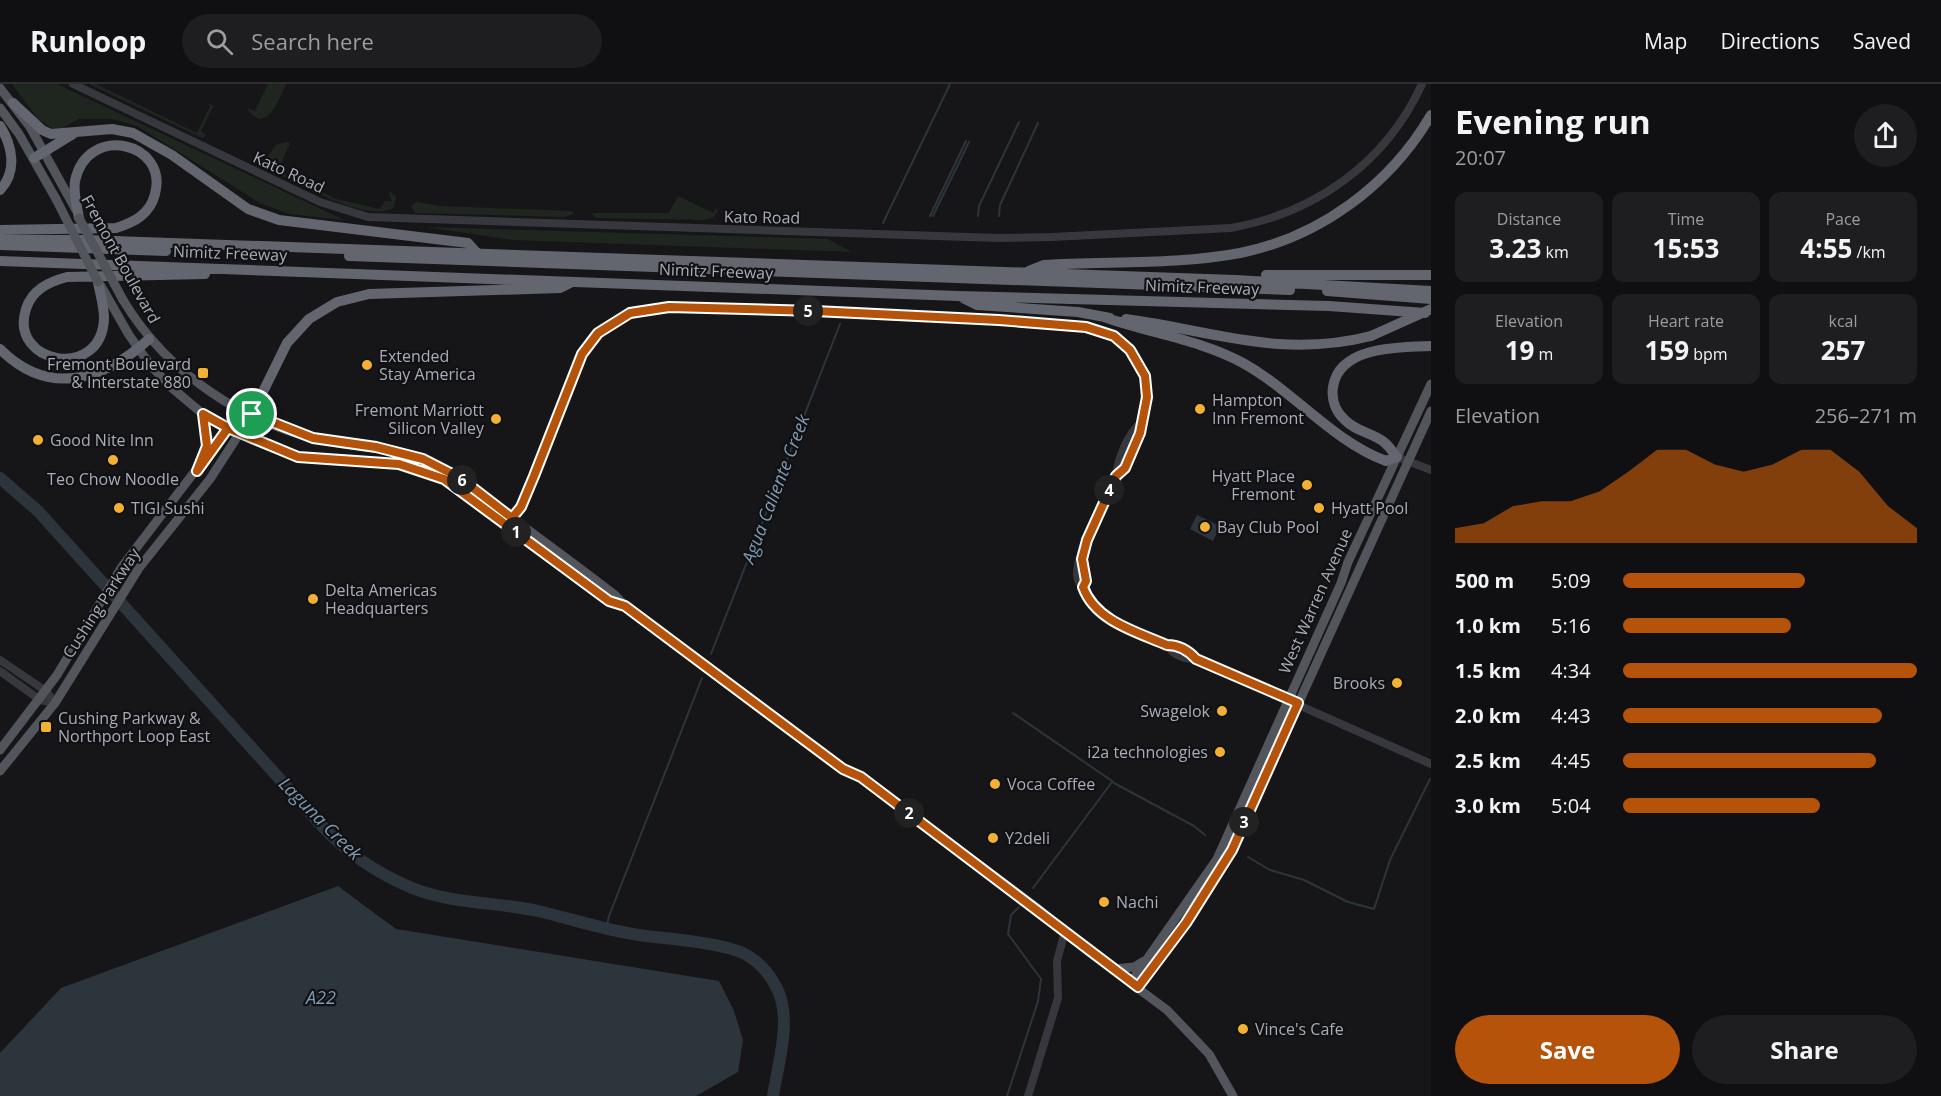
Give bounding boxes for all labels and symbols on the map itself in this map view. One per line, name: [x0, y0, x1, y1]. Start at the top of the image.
street label: Kato Road: [250, 146, 328, 198]
street label: Fremont Boulevard: [76, 191, 166, 327]
street label: Kato Road: [724, 205, 800, 229]
street label: Nimitz Freeway: [172, 240, 289, 266]
street label: Nimitz Freeway: [658, 258, 775, 284]
street label: Nimitz Freeway: [1144, 274, 1261, 300]
pin: 5: [793, 296, 823, 326]
place label: Extended Stay America: [379, 345, 476, 385]
place label: Fremont Boulevard & Interstate 880: [47, 353, 191, 393]
marker: Extended Stay America: [360, 358, 374, 372]
marker: Fremont Boulevard & Interstate 880: [196, 366, 210, 380]
pin: [226, 388, 277, 439]
place label: Hampton Inn Fremont: [1212, 389, 1304, 429]
place label: Fremont Marriott Silicon Valley: [355, 399, 485, 439]
marker: Hampton Inn Fremont: [1193, 402, 1207, 416]
water label: Agua Caliente Creek: [735, 410, 815, 568]
marker: Fremont Marriott Silicon Valley: [489, 412, 503, 426]
place label: Good Nite Inn: [50, 429, 154, 451]
marker: Good Nite Inn: [31, 433, 45, 447]
marker: Teo Chow Noodle: [106, 453, 120, 467]
pin: 6: [447, 465, 477, 495]
place label: Hyatt Place Fremont: [1212, 465, 1295, 505]
place label: Teo Chow Noodle: [47, 468, 179, 490]
pin: 4: [1094, 475, 1124, 505]
marker: Hyatt Place Fremont: [1300, 478, 1314, 492]
place label: TIGI Sushi: [131, 497, 205, 519]
place label: Hyatt Pool: [1331, 497, 1408, 519]
marker: TIGI Sushi: [112, 501, 126, 515]
marker: Hyatt Pool: [1312, 501, 1326, 515]
place label: Bay Club Pool: [1217, 516, 1319, 538]
pin: 1: [501, 517, 531, 547]
marker: Bay Club Pool: [1198, 520, 1212, 534]
street label: West Warren Avenue: [1273, 525, 1357, 677]
street label: Cushing Parkway: [57, 543, 145, 662]
place label: Delta Americas Headquarters: [325, 579, 437, 619]
marker: Delta Americas Headquarters: [306, 592, 320, 606]
place label: Brooks: [1333, 672, 1385, 694]
marker: Brooks: [1390, 676, 1404, 690]
place label: Swagelok: [1140, 700, 1211, 722]
marker: Swagelok: [1215, 704, 1229, 718]
place label: Cushing Parkway & Northport Loop East: [58, 707, 210, 747]
marker: Cushing Parkway & Northport Loop East: [39, 720, 53, 734]
place label: i2a technologies: [1087, 741, 1208, 763]
marker: i2a technologies: [1213, 745, 1227, 759]
water label: Laguna Creek: [274, 772, 368, 866]
place label: Voca Coffee: [1007, 773, 1095, 795]
marker: Voca Coffee: [988, 777, 1002, 791]
pin: 2: [894, 798, 924, 828]
pin: 3: [1229, 807, 1259, 837]
place label: Y2deli: [1005, 827, 1050, 849]
marker: Y2deli: [986, 831, 1000, 845]
place label: Nachi: [1116, 891, 1158, 913]
marker: Nachi: [1097, 895, 1111, 909]
water label: A22: [304, 985, 336, 1009]
place label: Vince's Cafe: [1255, 1018, 1344, 1040]
marker: Vince's Cafe: [1236, 1022, 1250, 1036]

